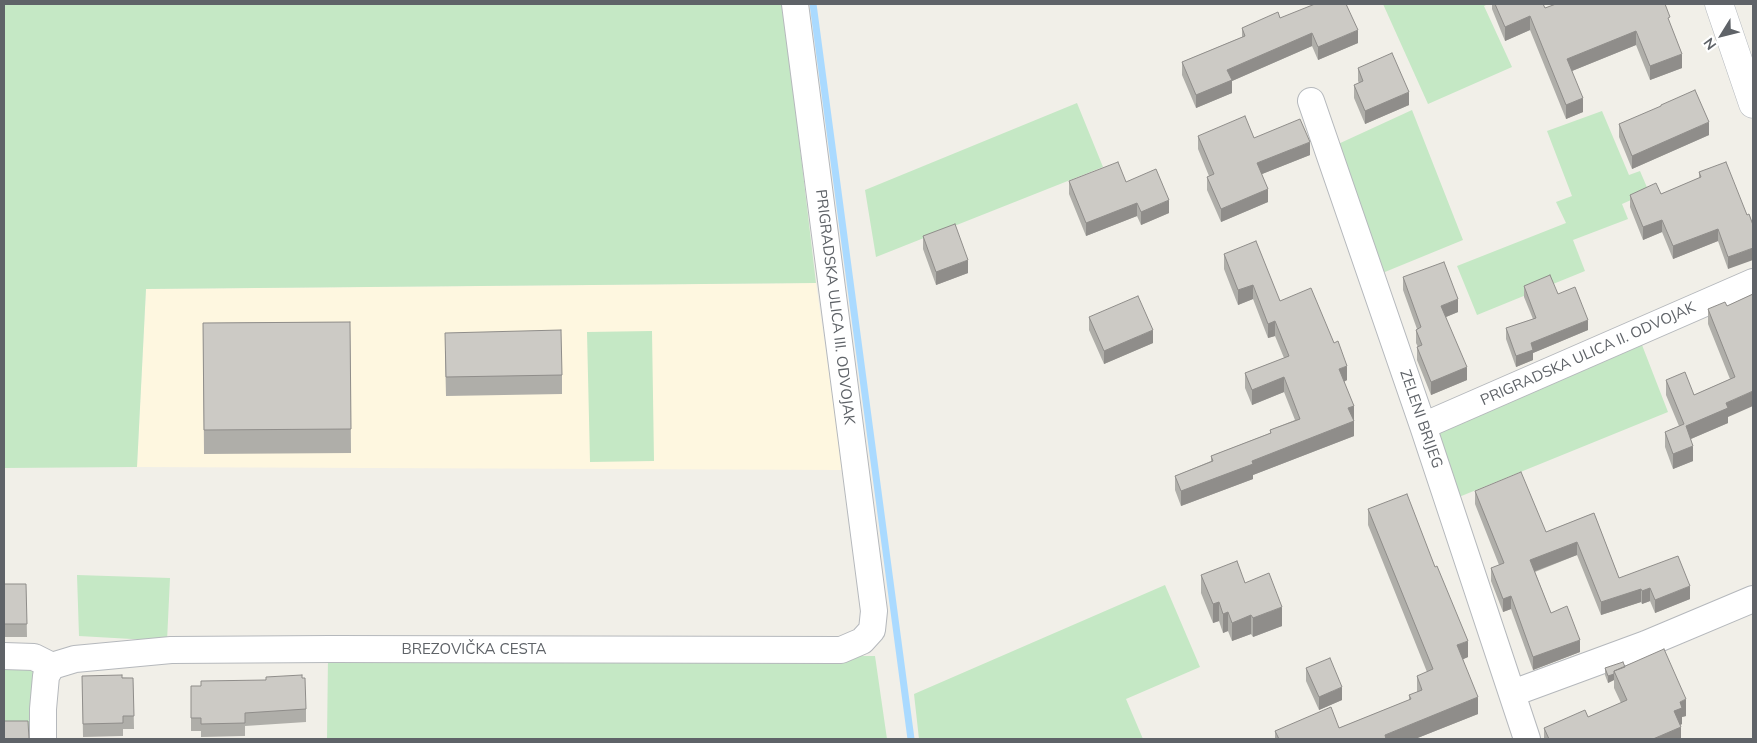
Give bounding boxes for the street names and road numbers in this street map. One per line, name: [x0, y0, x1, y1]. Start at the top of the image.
street label: PRIGRADSKA ULICA III. ODVOJAK: [812, 188, 858, 426]
street label: PRIGRADSKA ULICA II. ODVOJAK: [1478, 298, 1698, 410]
street label: ZELENI BRIJEG: [1396, 367, 1446, 471]
street label: BREZOVIČKA CESTA: [401, 640, 547, 658]

